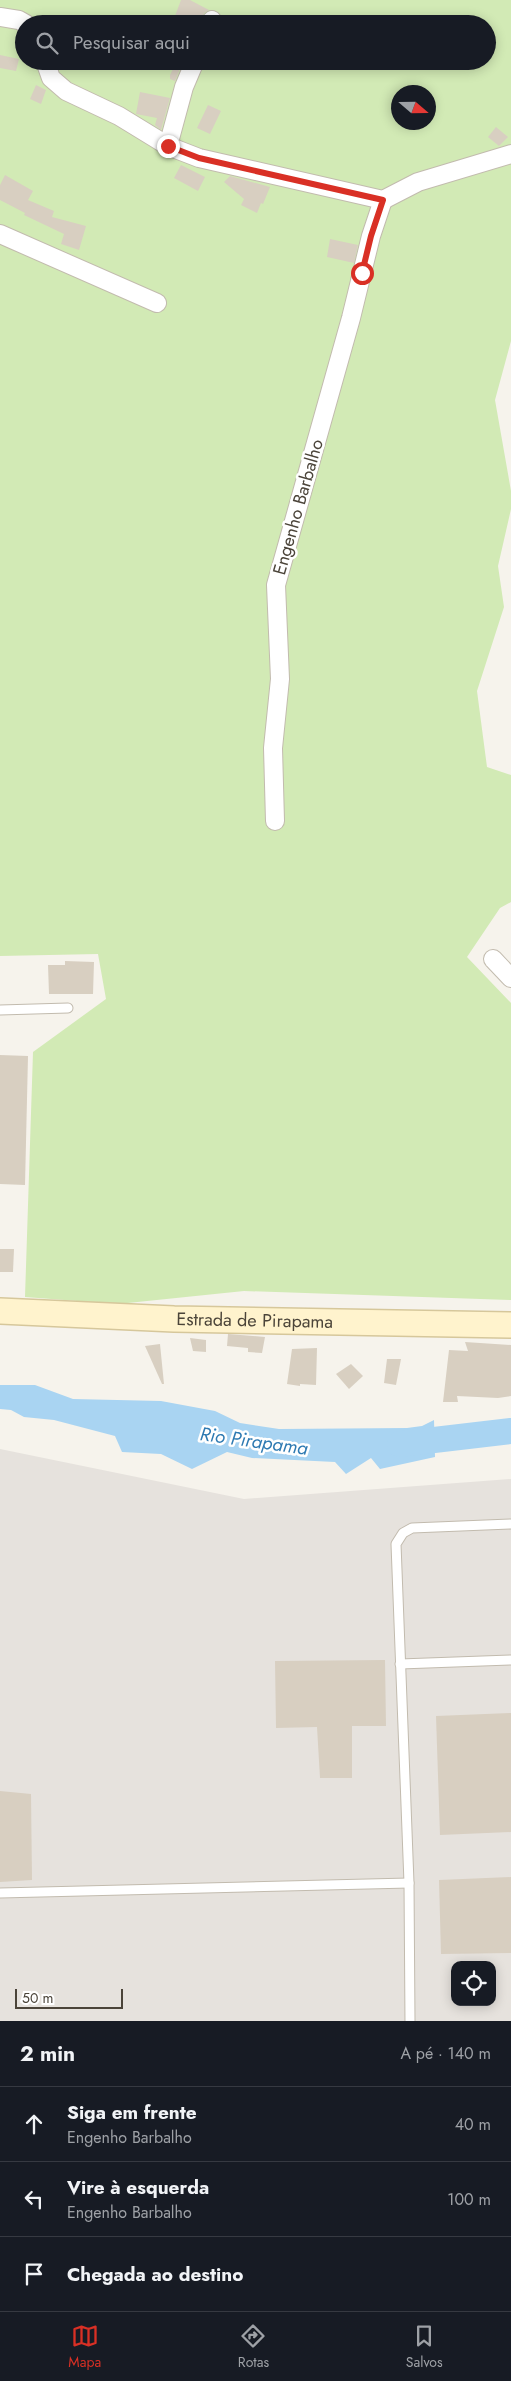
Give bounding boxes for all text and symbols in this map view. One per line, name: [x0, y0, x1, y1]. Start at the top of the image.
search box: [15, 15, 496, 70]
icon: search: [33, 29, 61, 57]
text: Pesquisar aqui: [73, 29, 190, 56]
north arrow: [391, 85, 436, 130]
route end: [157, 135, 180, 158]
route start: [351, 262, 374, 285]
street label: Engenho Barbalho: [266, 436, 330, 578]
street label: Estrada de Pirapama: [176, 1306, 333, 1335]
water label: Rio Pirapama: [198, 1420, 310, 1462]
map controls: [451, 1961, 496, 2006]
button: locate: [451, 1961, 496, 2006]
scale bar: [15, 1986, 122, 2009]
text: 50 m: [22, 1988, 53, 2008]
text: 2 min: [20, 2039, 75, 2069]
text: A pé · 140 m: [400, 2042, 491, 2065]
text: Siga em frente: [67, 2099, 197, 2126]
icon: ahead: [20, 2110, 48, 2138]
text: 40 m: [455, 2113, 491, 2136]
text: Engenho Barbalho: [67, 2126, 192, 2149]
text: Vire à esquerda: [67, 2174, 209, 2201]
icon: left: [20, 2185, 48, 2213]
text: 100 m: [447, 2188, 491, 2211]
text: Engenho Barbalho: [67, 2201, 192, 2224]
icon: arrive: [20, 2260, 48, 2288]
text: Chegada ao destino: [67, 2261, 243, 2288]
tab: Mapa: [68, 2322, 101, 2372]
tab: Rotas: [238, 2322, 269, 2372]
tab: Salvos: [406, 2322, 443, 2372]

